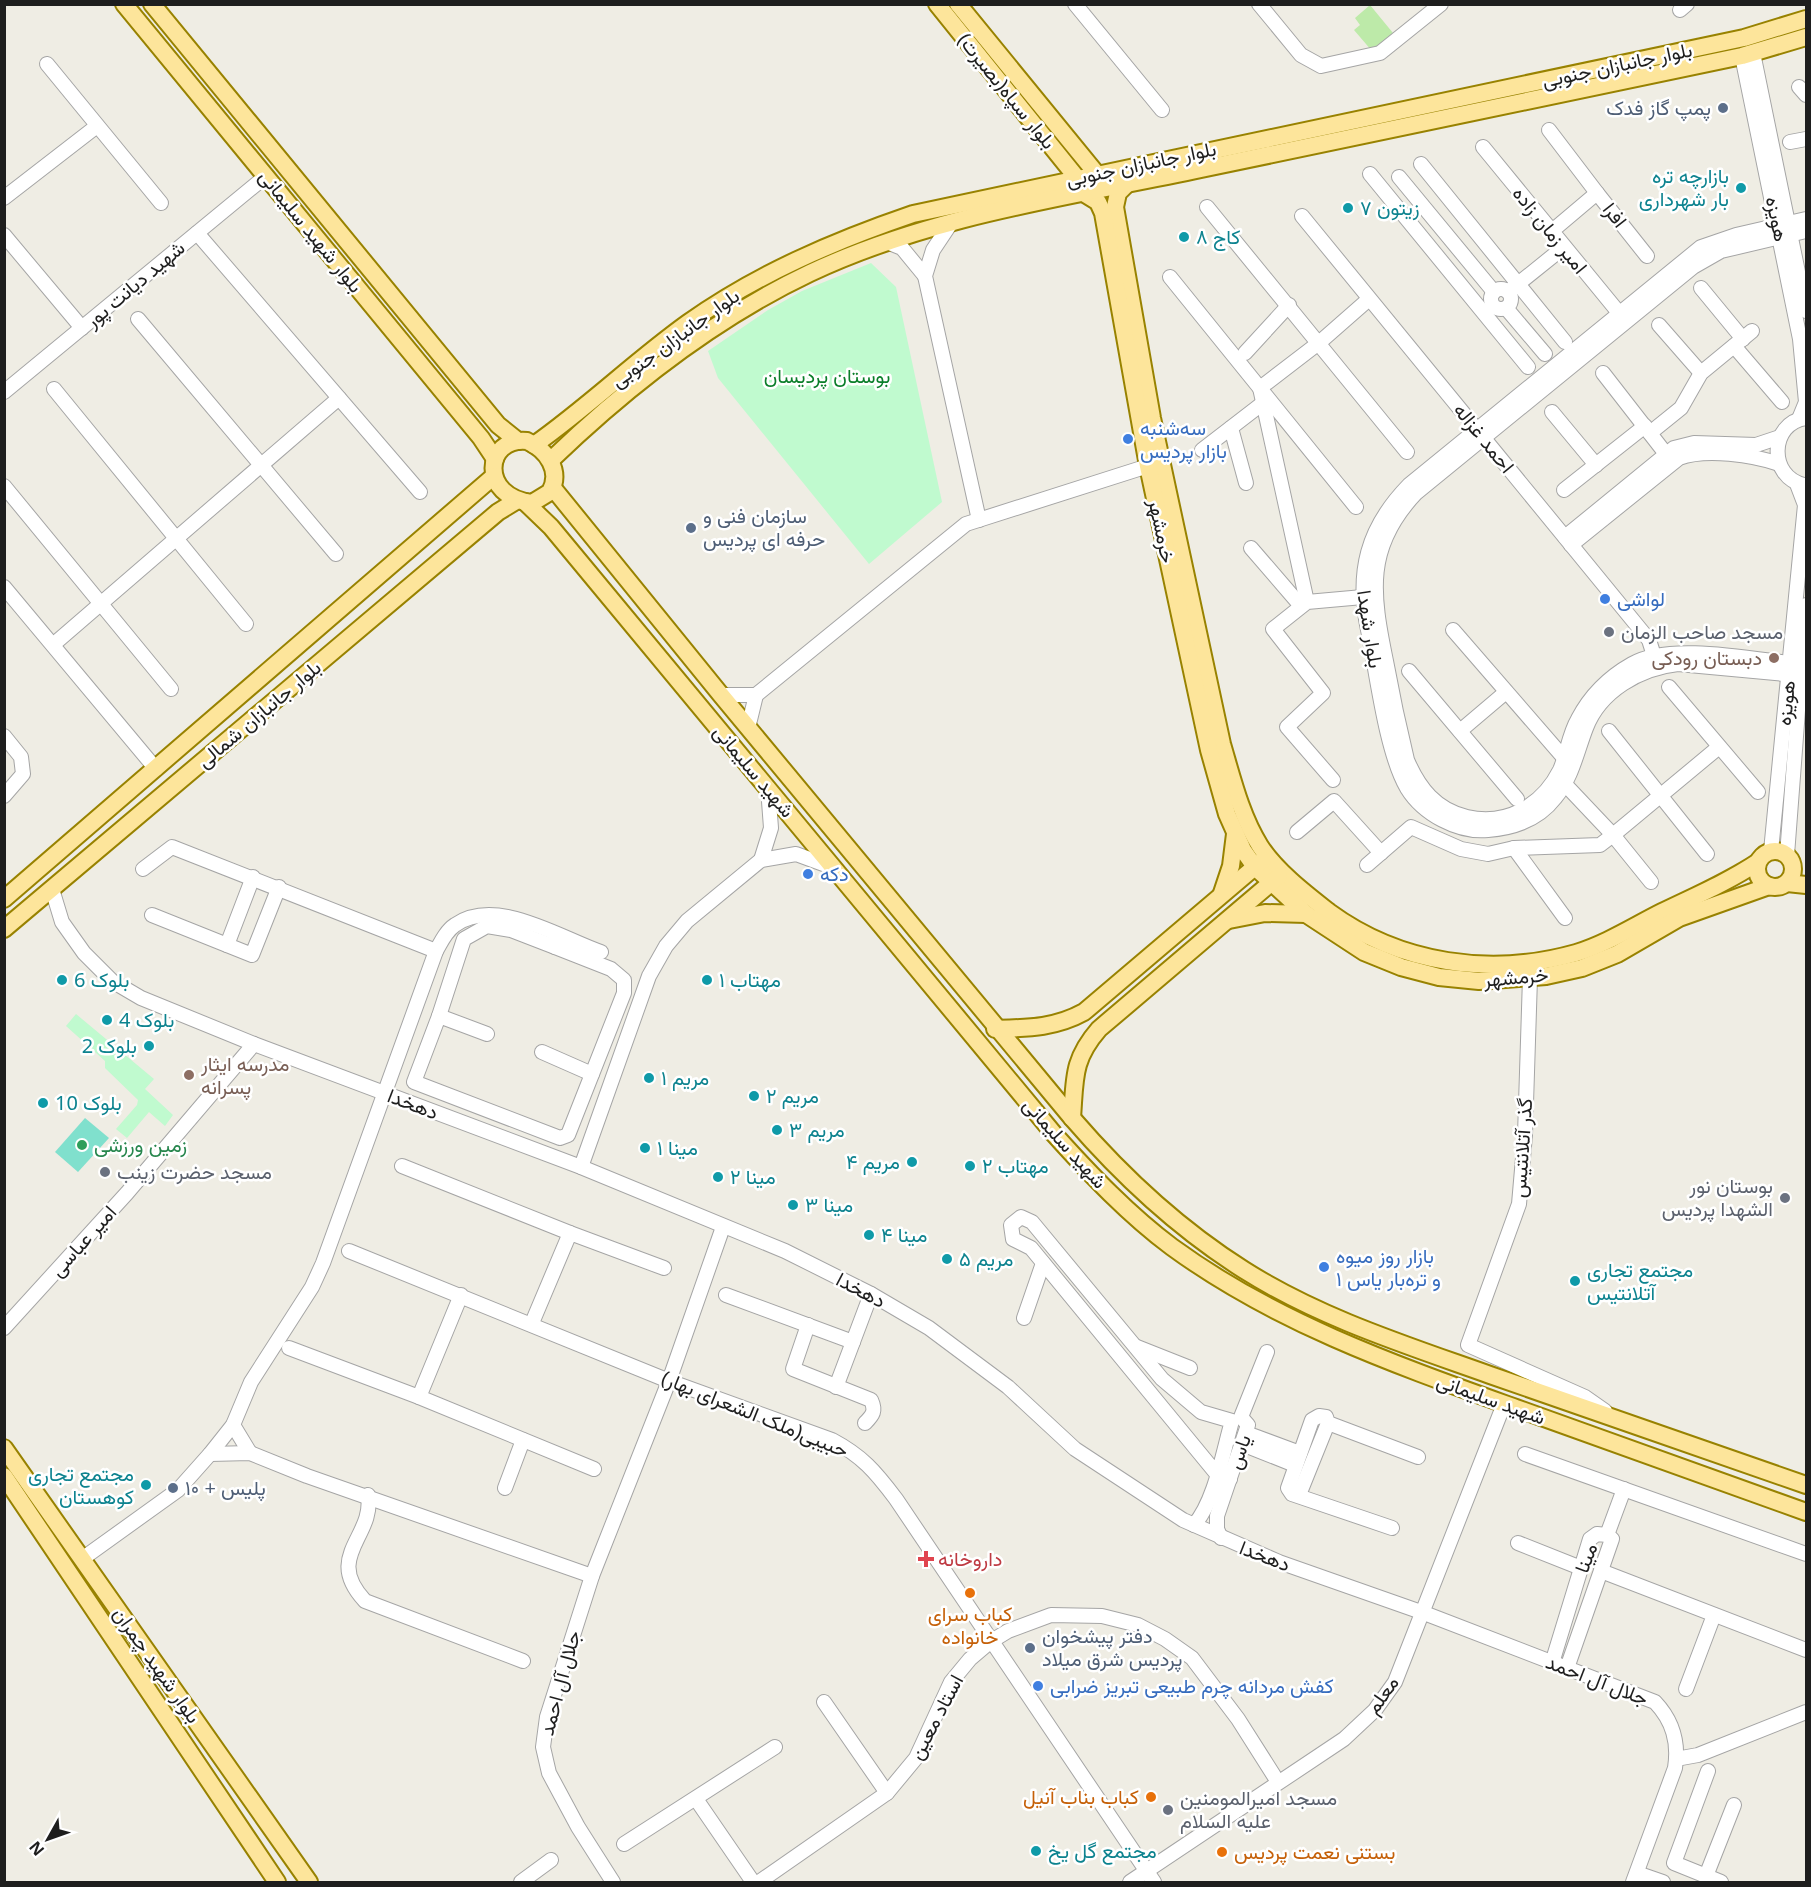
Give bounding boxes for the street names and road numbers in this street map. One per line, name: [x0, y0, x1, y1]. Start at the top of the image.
street label: بلوار سپاه(بصیرت): [951, 27, 1063, 155]
street label: بلوار جانبازان جنوبی: [1539, 35, 1695, 94]
street label: بلوار جانبازان جنوبی: [1063, 134, 1219, 193]
street label: بلوار شهید سلیمانی: [253, 163, 370, 298]
street label: امیر زمان زاده: [1507, 180, 1594, 279]
street label: هویزه: [1760, 194, 1795, 244]
street label: افرا: [1597, 197, 1634, 233]
street label: شهید دیانت پور: [78, 234, 191, 335]
street label: بلوار جانبازان جنوبی: [605, 282, 745, 393]
street label: احمد غزاله: [1448, 397, 1521, 478]
street label: خرمشهر: [1142, 495, 1182, 565]
street label: بلوار شهدا: [1351, 588, 1390, 670]
street label: بلوار جانبازان شمالی: [191, 654, 326, 774]
street label: هویزه: [1770, 679, 1801, 727]
street label: شهید سلیمانی: [708, 718, 801, 823]
street label: خرمشهر: [1482, 960, 1549, 993]
street label: دهخدا: [384, 1082, 442, 1126]
street label: شهید سلیمانی: [1017, 1091, 1113, 1194]
street label: گذر آتلانتیس: [1505, 1097, 1538, 1199]
street label: امیر عباسی: [43, 1199, 122, 1282]
street label: دهخدا: [832, 1265, 891, 1314]
street label: حبیبی(ملک الشعرای بهار): [658, 1364, 853, 1463]
street label: شهید سلیمانی: [1433, 1366, 1549, 1431]
street label: یاس: [1220, 1431, 1257, 1473]
street label: دهخدا: [1236, 1534, 1294, 1578]
street label: مینا: [1568, 1539, 1603, 1577]
street label: بلوار شهید چمران: [107, 1601, 207, 1729]
street label: جلال آل احمد: [533, 1627, 586, 1738]
street label: جلال آل احمد: [1542, 1648, 1652, 1711]
street label: استاد معین: [902, 1670, 969, 1764]
street label: معلم: [1359, 1670, 1404, 1719]

